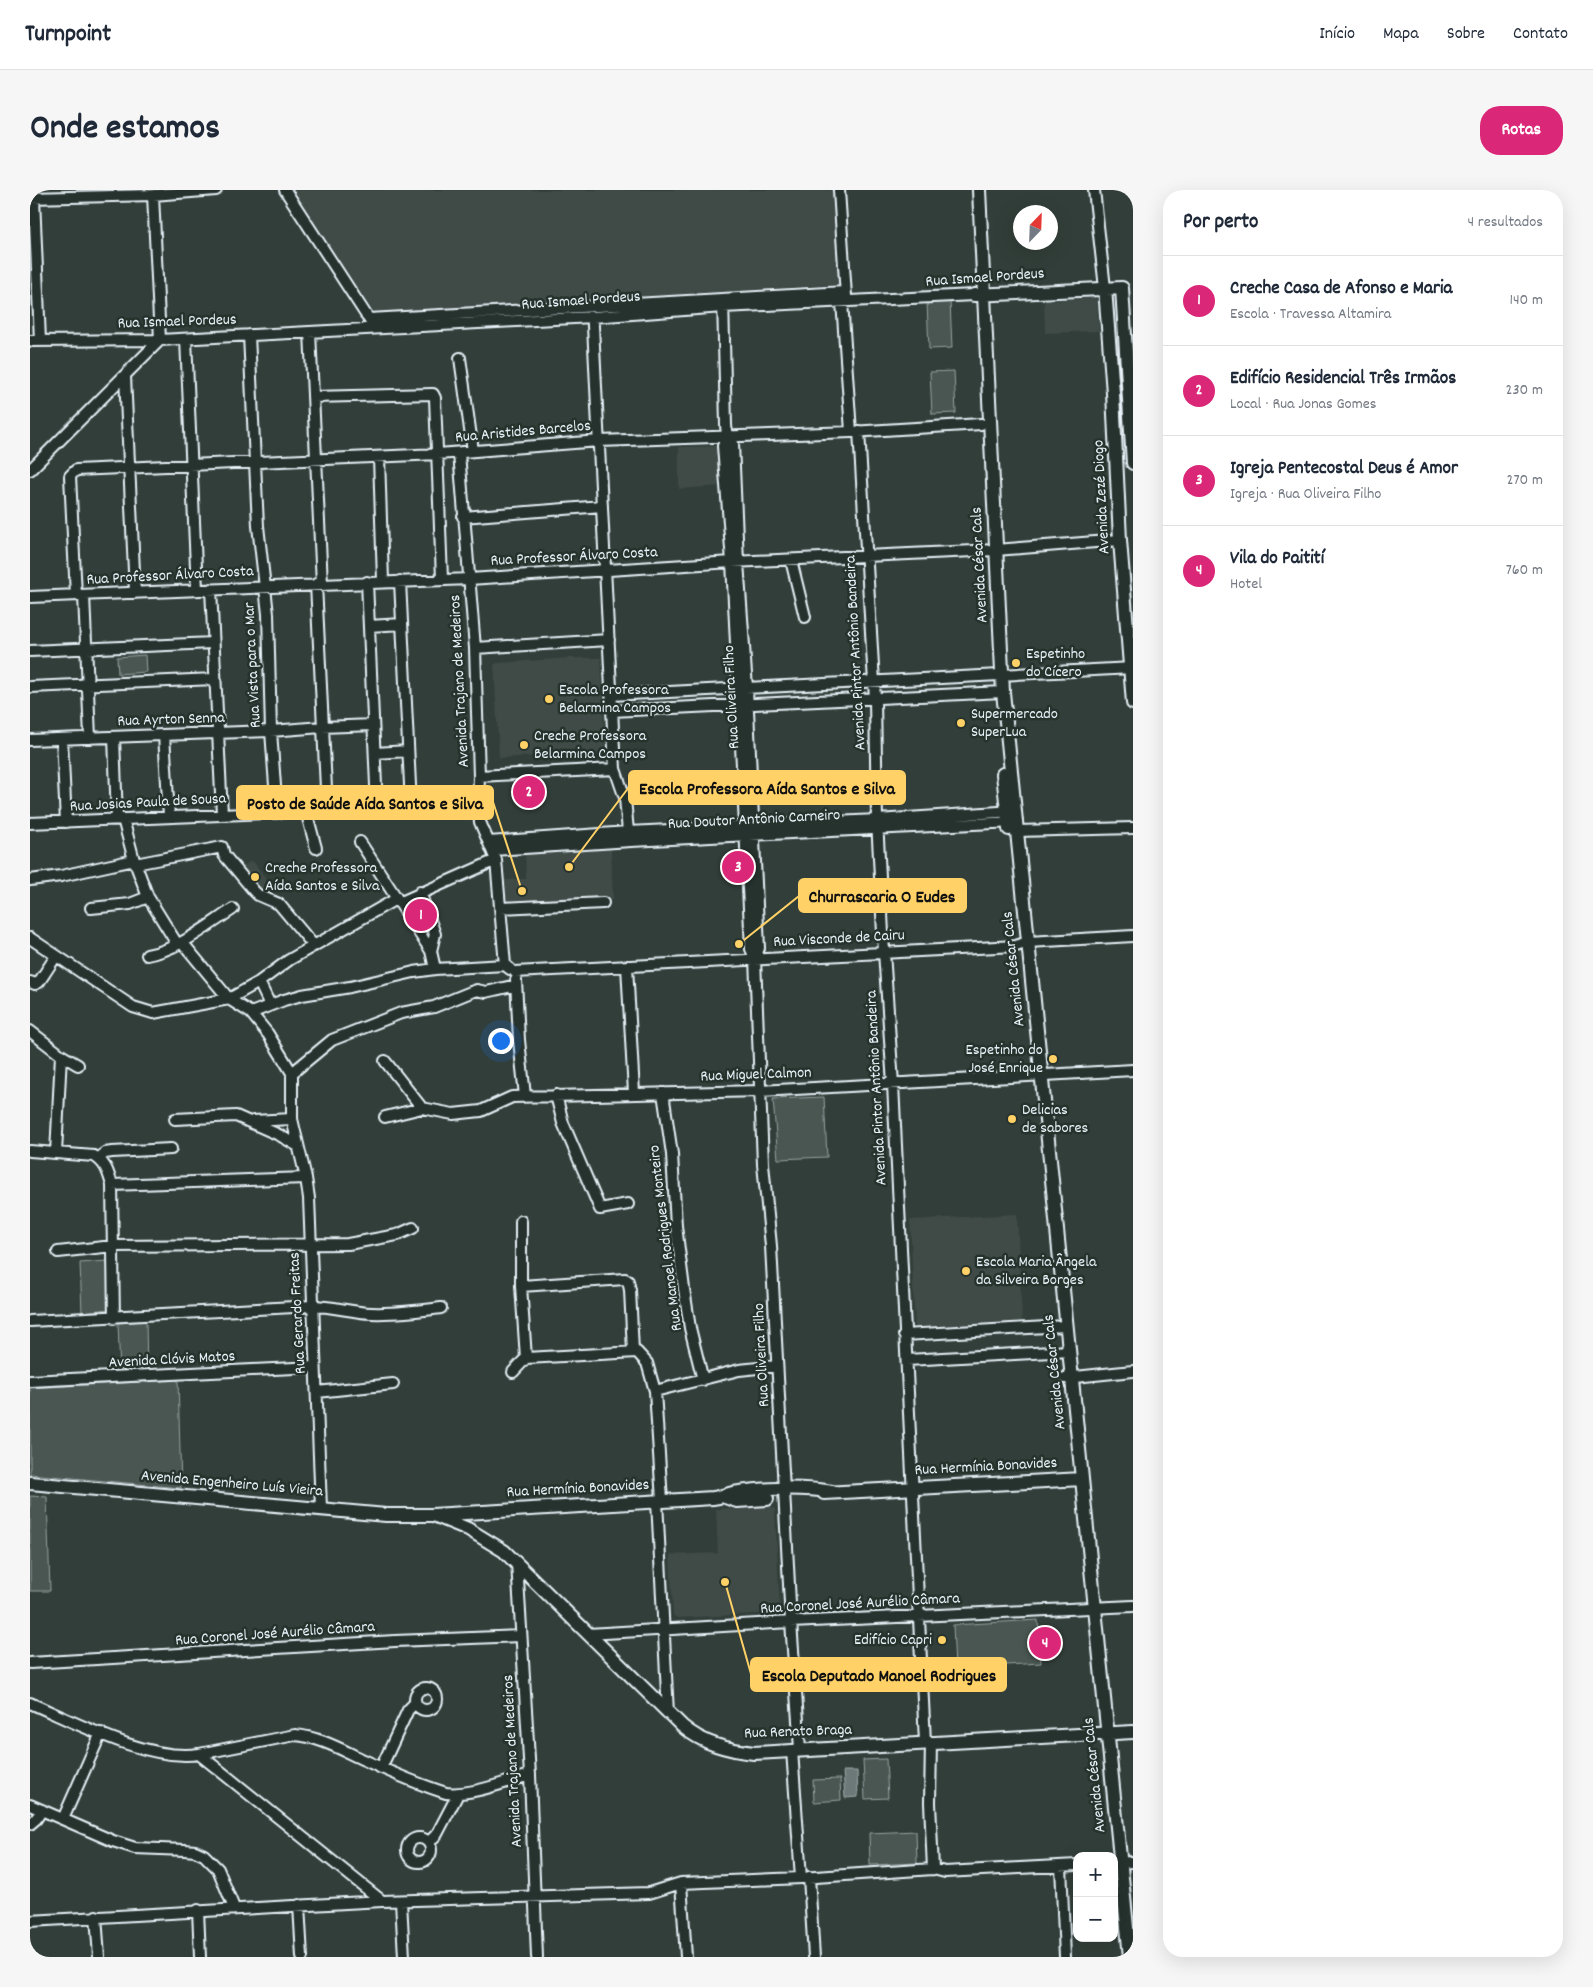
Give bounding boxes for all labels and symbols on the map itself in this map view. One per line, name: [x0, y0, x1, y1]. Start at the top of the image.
north arrow: [1013, 205, 1058, 250]
street label: Rua Ismael Pordeus: [925, 262, 1045, 294]
street label: Rua Ismael Pordeus: [521, 285, 641, 317]
street label: Rua Ismael Pordeus: [117, 308, 237, 336]
street label: Rua Aristides Barcelos: [454, 415, 592, 449]
street label: Avenida Zezé Diogo: [1088, 439, 1116, 555]
street label: Avenida César Cals: [965, 506, 995, 624]
street label: Rua Professor Álvaro Costa: [490, 541, 659, 573]
street label: Avenida Pintor Antônio Bandeira: [839, 554, 873, 751]
street label: Rua Professor Álvaro Costa: [86, 560, 255, 592]
street label: Avenida Trajano de Medeiros: [444, 594, 476, 768]
street label: Rua Vista para o Mar: [238, 601, 268, 728]
place label: Espetinho do Cícero: [1026, 643, 1085, 684]
street label: Rua Oliveira Filho: [718, 645, 746, 749]
marker: Espetinho do Cícero: [1010, 657, 1022, 669]
place label: Escola Professora Belarmina Campos: [559, 679, 671, 720]
marker: Escola Professora Belarmina Campos: [543, 693, 555, 705]
place label: Supermercado SuperLua: [971, 703, 1058, 744]
street label: Rua Ayrton Senna: [117, 707, 226, 733]
marker: Supermercado SuperLua: [955, 717, 967, 729]
place label: Creche Professora Belarmina Campos: [534, 725, 647, 766]
marker: Creche Professora Belarmina Campos: [518, 739, 530, 751]
callout: Escola Professora Aída Santos e Silva: [629, 771, 905, 804]
pin: 2: [513, 773, 545, 811]
text: Escola Professora Aída Santos e Silva: [639, 778, 896, 803]
callout: Posto de Saúde Aída Santos e Silva: [237, 786, 493, 819]
street label: Rua Josias Paula de Sousa: [69, 787, 227, 819]
text: Posto de Saúde Aída Santos e Silva: [247, 793, 484, 818]
street label: Rua Doutor Antônio Carneiro: [667, 804, 841, 836]
pin: 3: [722, 848, 754, 886]
place label: Creche Professora Aída Santos e Silva: [265, 857, 380, 898]
marker: Creche Professora Aída Santos e Silva: [249, 871, 261, 883]
callout: Churrascaria O Eudes: [799, 879, 966, 912]
text: Churrascaria O Eudes: [809, 886, 956, 911]
pin: 1: [405, 896, 437, 934]
street label: Avenida César Cals: [996, 910, 1032, 1028]
street label: Rua Visconde de Cairu: [773, 924, 905, 954]
street label: Avenida Pintor Antônio Bandeira: [860, 989, 894, 1186]
your location: [488, 1028, 514, 1054]
place label: Espetinho do José Enrique: [966, 1039, 1043, 1080]
marker: Espetinho do José Enrique: [1047, 1053, 1059, 1065]
street label: Rua Miguel Calmon: [700, 1062, 812, 1088]
place label: Delicias de sabores: [1022, 1099, 1088, 1140]
marker: Delicias de sabores: [1006, 1113, 1018, 1125]
street label: Rua Manoel Rodrigues Monteiro: [643, 1144, 689, 1332]
street label: Rua Gerardo Freitas: [283, 1251, 313, 1374]
place label: Escola Maria Ângela da Silveira Borges: [976, 1251, 1097, 1292]
marker: Escola Maria Ângela da Silveira Borges: [960, 1265, 972, 1277]
street label: Rua Oliveira Filho: [748, 1303, 776, 1407]
street label: Avenida César Cals: [1037, 1313, 1073, 1431]
street label: Avenida Clóvis Matos: [108, 1345, 236, 1375]
street label: Rua Hermínia Bonavides: [914, 1452, 1058, 1482]
street label: Avenida Engenheiro Luís Vieira: [140, 1465, 324, 1503]
street label: Rua Hermínia Bonavides: [506, 1474, 650, 1504]
street label: Rua Coronel José Aurélio Câmara: [760, 1587, 961, 1621]
street label: Rua Coronel José Aurélio Câmara: [174, 1616, 376, 1652]
pin: 4: [1029, 1624, 1061, 1662]
place label: Edifício Capri: [854, 1629, 932, 1652]
marker: Edifício Capri: [936, 1634, 948, 1646]
callout: Escola Deputado Manoel Rodrigues: [751, 1658, 1006, 1691]
text: Escola Deputado Manoel Rodrigues: [762, 1665, 997, 1690]
street label: Avenida Trajano de Medeiros: [497, 1674, 529, 1848]
street label: Avenida César Cals: [1077, 1716, 1113, 1834]
street label: Rua Renato Braga: [744, 1719, 853, 1745]

